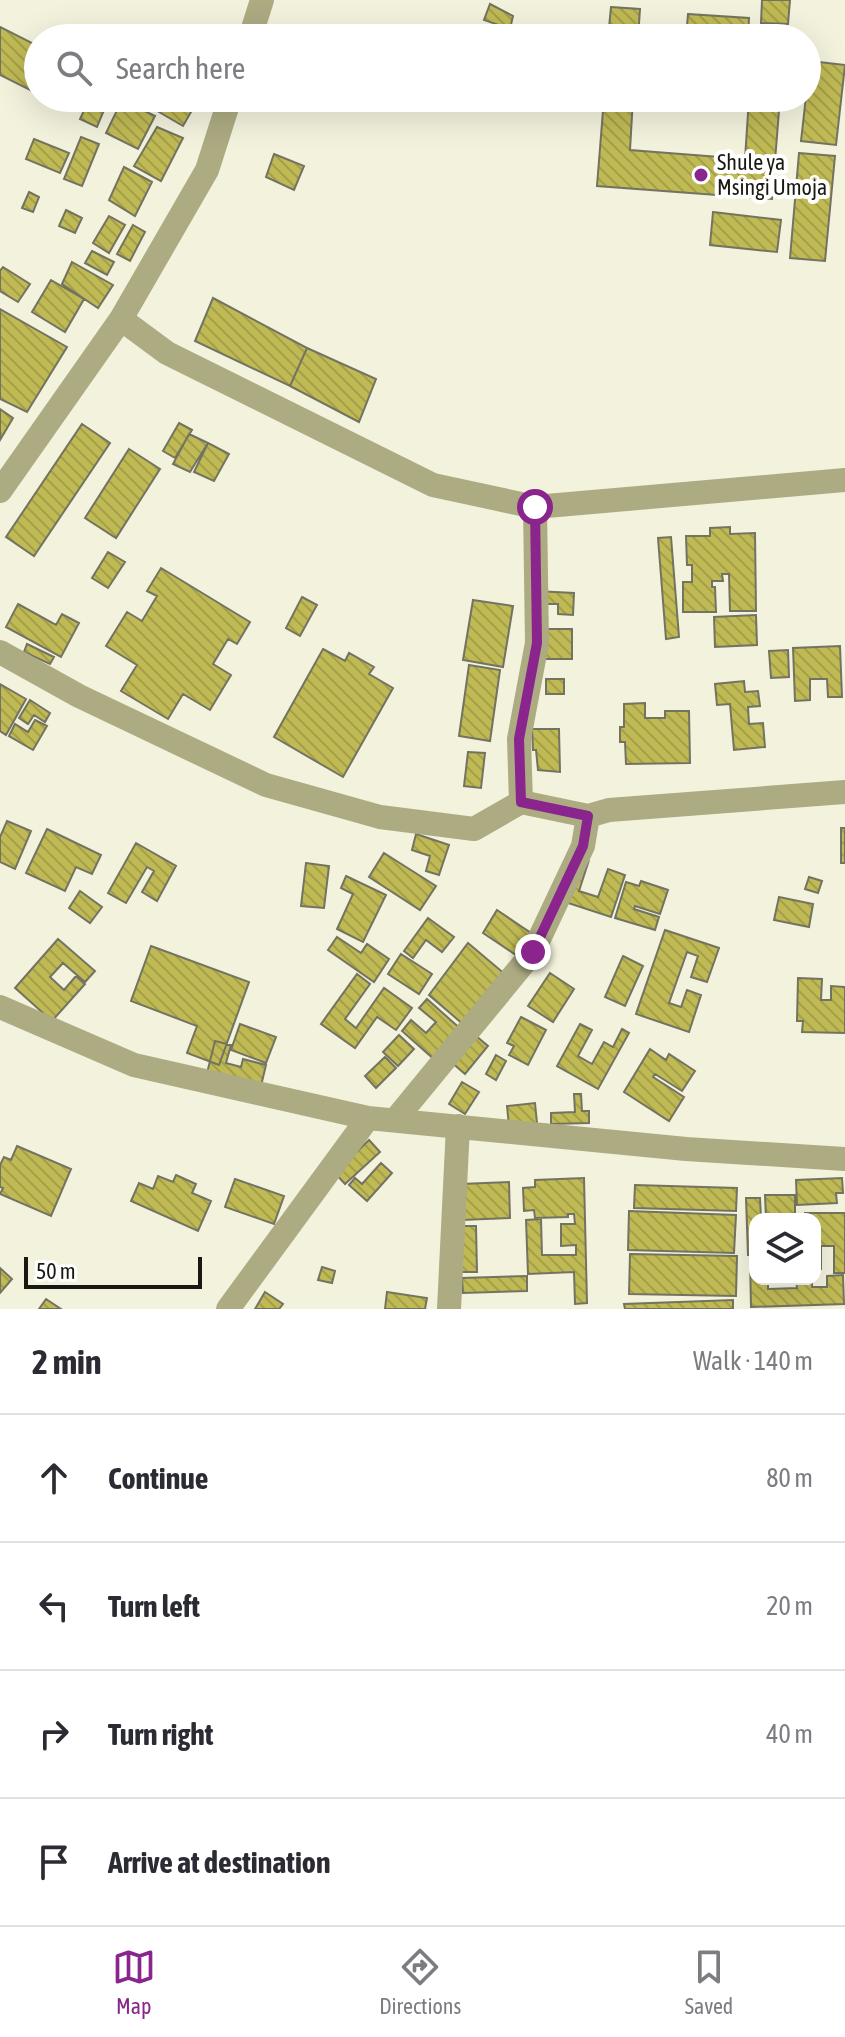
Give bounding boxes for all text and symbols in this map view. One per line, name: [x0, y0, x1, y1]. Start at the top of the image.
search box: [24, 24, 821, 112]
icon: search: [52, 46, 96, 90]
text: Search here: [116, 51, 245, 85]
place label: Shule ya Msingi Umoja: [717, 149, 827, 200]
marker: Shule ya Msingi Umoja: [692, 166, 710, 184]
route start: [517, 489, 553, 525]
route end: [515, 934, 551, 970]
map controls: [749, 1213, 821, 1285]
button: layers: [749, 1213, 821, 1285]
scale bar: [24, 1253, 202, 1289]
text: 50 m: [36, 1258, 76, 1284]
text: 2 min: [32, 1342, 101, 1381]
text: Walk · 140 m: [693, 1346, 813, 1376]
icon: ahead: [32, 1456, 76, 1500]
text: Continue: [108, 1461, 208, 1495]
text: 80 m: [766, 1463, 813, 1493]
icon: left: [32, 1584, 76, 1628]
text: Turn left: [108, 1589, 200, 1623]
text: 20 m: [766, 1591, 813, 1621]
icon: right: [32, 1712, 76, 1756]
text: Turn right: [108, 1717, 214, 1751]
text: 40 m: [766, 1719, 813, 1749]
icon: arrive: [32, 1840, 76, 1884]
text: Arrive at destination: [108, 1845, 330, 1879]
tab: Map: [112, 1945, 156, 2019]
tab: Directions: [379, 1945, 461, 2019]
tab: Saved: [685, 1945, 733, 2019]

